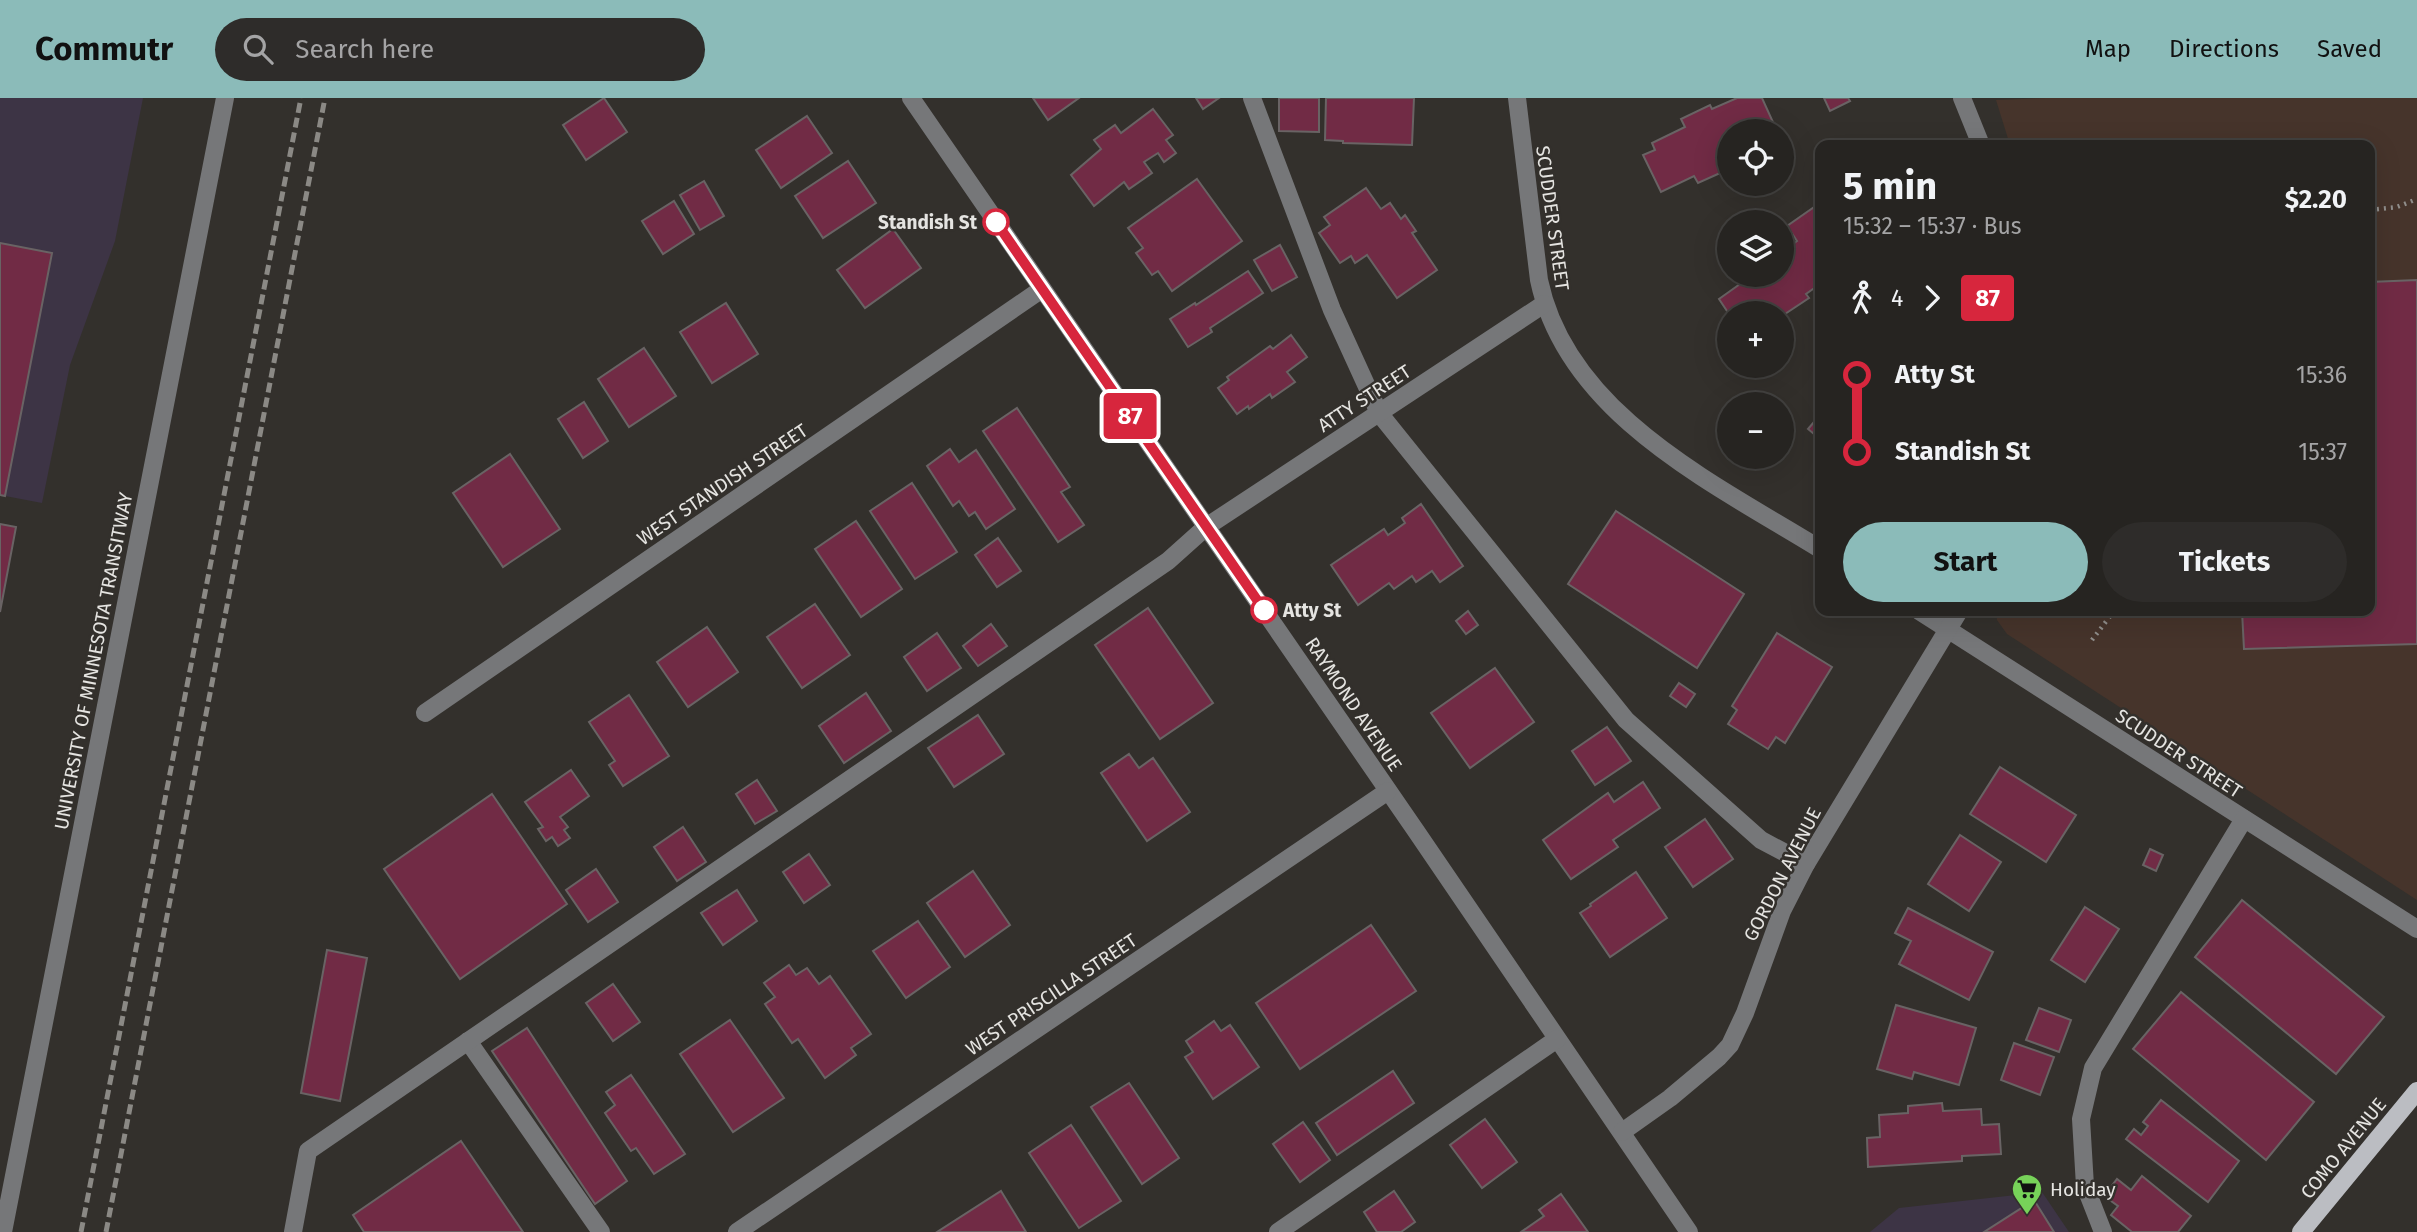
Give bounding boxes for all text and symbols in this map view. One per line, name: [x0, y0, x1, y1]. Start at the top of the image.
search box: [215, 18, 705, 81]
text: Commutr: [35, 29, 173, 69]
icon: search: [239, 30, 277, 68]
text: Search here: [295, 34, 434, 65]
text: Map: [2085, 35, 2131, 63]
text: Directions: [2169, 35, 2279, 63]
text: Saved: [2317, 35, 2382, 63]
map controls: [1717, 119, 1794, 469]
button: locate: [1717, 119, 1794, 196]
street label: SCUDDER STREET: [1531, 144, 1574, 292]
text: 5 min: [1843, 163, 1937, 209]
text: $2.20: [2285, 184, 2347, 215]
marker: Standish St: [983, 209, 1009, 235]
button: layers: [1717, 210, 1794, 287]
place label: Standish St: [878, 211, 978, 234]
text: 15:32 – 15:37 · Bus: [1843, 212, 2022, 240]
icon: walk: [1843, 279, 1881, 317]
icon: forward: [1913, 279, 1951, 317]
text: 4: [1891, 284, 1903, 312]
text: 87: [1975, 284, 2000, 312]
button: +: [1717, 301, 1794, 378]
text: Atty St: [1895, 359, 1975, 390]
street label: ATTY STREET: [1313, 360, 1415, 437]
text: 15:36: [2296, 361, 2347, 389]
button: −: [1717, 392, 1794, 469]
line badge: 87: [1098, 393, 1162, 439]
text: 87: [1118, 402, 1142, 430]
street label: WEST STANDISH STREET: [633, 419, 812, 550]
text: Standish St: [1895, 436, 2030, 467]
text: 15:37: [2298, 438, 2347, 466]
street label: UNIVERSITY OF MINNESOTA TRANSITWAY: [49, 490, 138, 832]
button: Start: [1843, 522, 2088, 602]
button: Tickets: [2102, 522, 2347, 602]
marker: Atty St: [1251, 597, 1277, 623]
place label: Atty St: [1282, 599, 1342, 622]
street label: RAYMOND AVENUE: [1300, 633, 1407, 776]
street label: SCUDDER STREET: [2111, 704, 2246, 803]
street label: GORDON AVENUE: [1739, 803, 1826, 945]
street label: WEST PRISCILLA STREET: [961, 928, 1141, 1060]
street label: COMO AVENUE: [2296, 1093, 2391, 1203]
supermarket icon: Holiday: [2010, 1172, 2044, 1216]
place label: Holiday: [2050, 1178, 2116, 1201]

